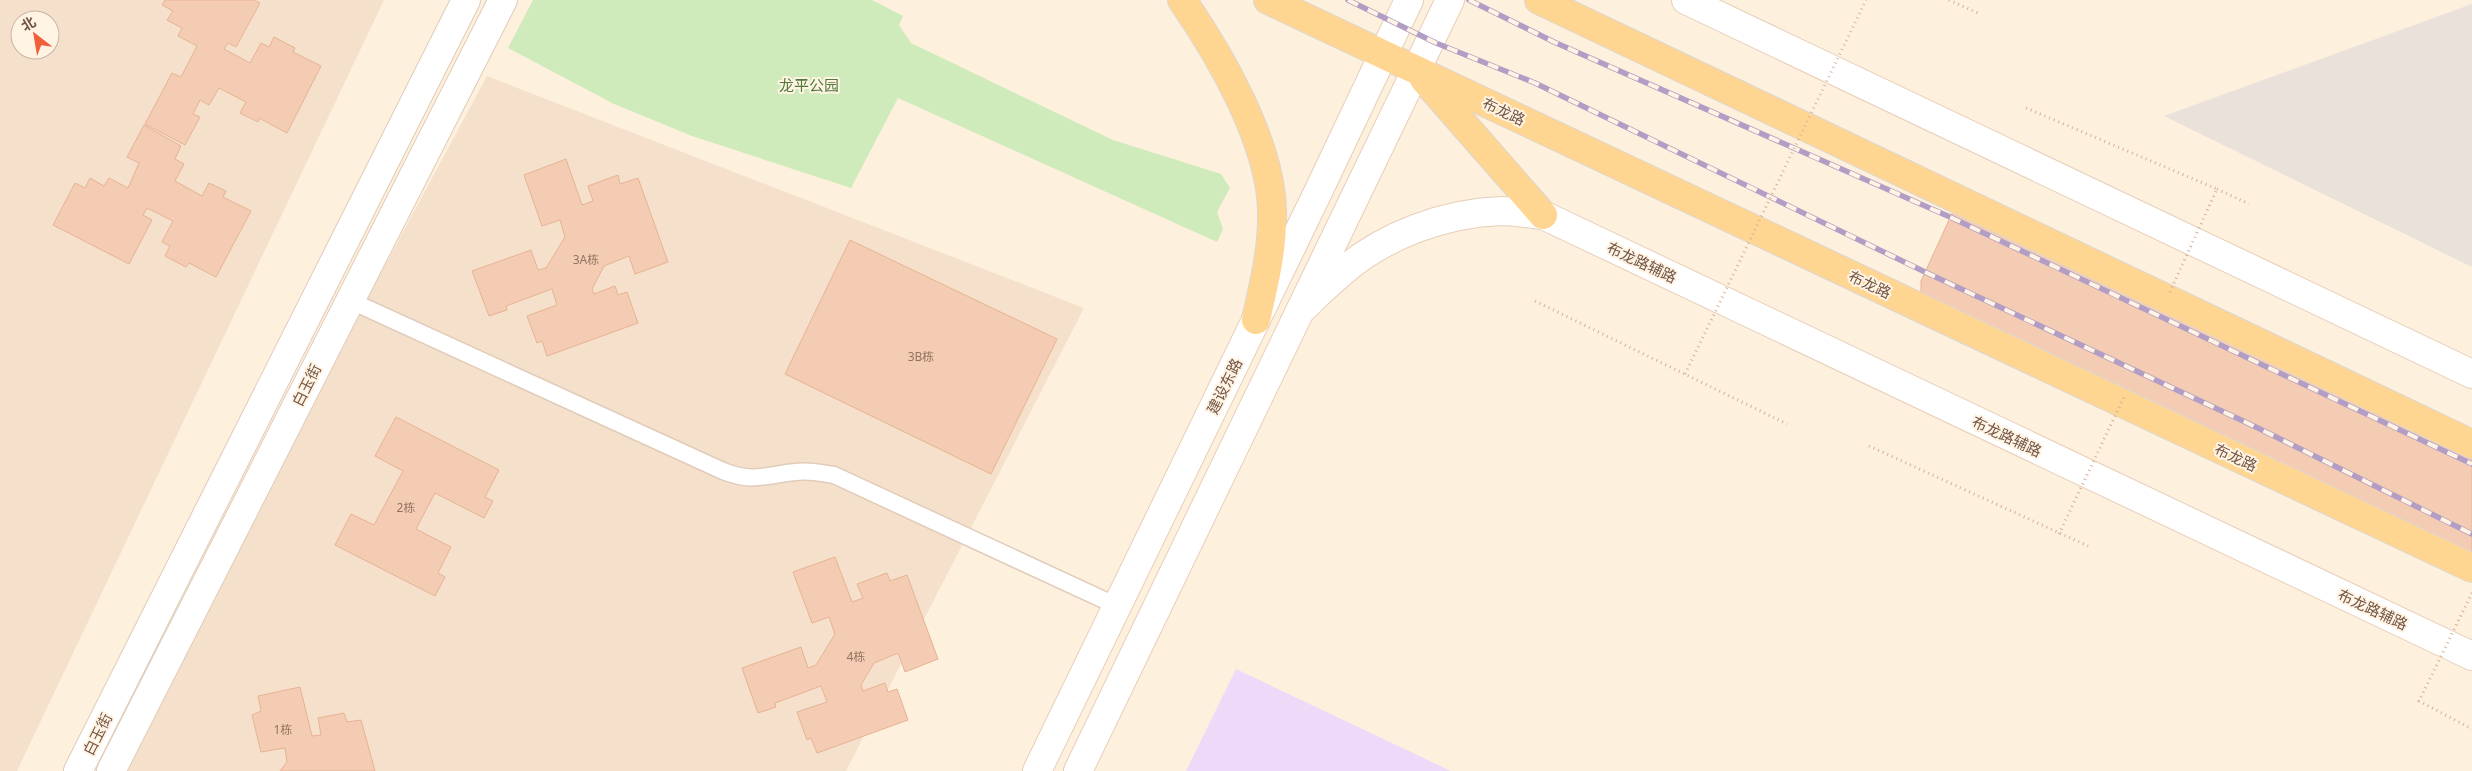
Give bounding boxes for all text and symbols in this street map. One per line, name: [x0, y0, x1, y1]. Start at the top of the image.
north arrow: [10, 10, 60, 60]
text: 北: [17, 12, 39, 35]
park label: 龙平公园: [779, 75, 839, 95]
street label: 布龙路: [1479, 92, 1529, 130]
street label: 布龙路辅路: [1604, 237, 1680, 287]
house number: 3A栋: [573, 251, 599, 268]
street label: 布龙路: [1845, 265, 1895, 303]
house number: 3B栋: [908, 348, 934, 365]
street label: 建设东路: [1202, 355, 1246, 417]
street label: 白玉街: [287, 360, 325, 410]
street label: 布龙路辅路: [1969, 411, 2045, 461]
street label: 布龙路: [2211, 438, 2261, 476]
house number: 2栋: [397, 499, 415, 516]
street label: 布龙路辅路: [2335, 584, 2411, 634]
house number: 4栋: [847, 648, 865, 665]
street label: 白玉街: [78, 709, 116, 759]
house number: 1栋: [274, 721, 292, 738]

